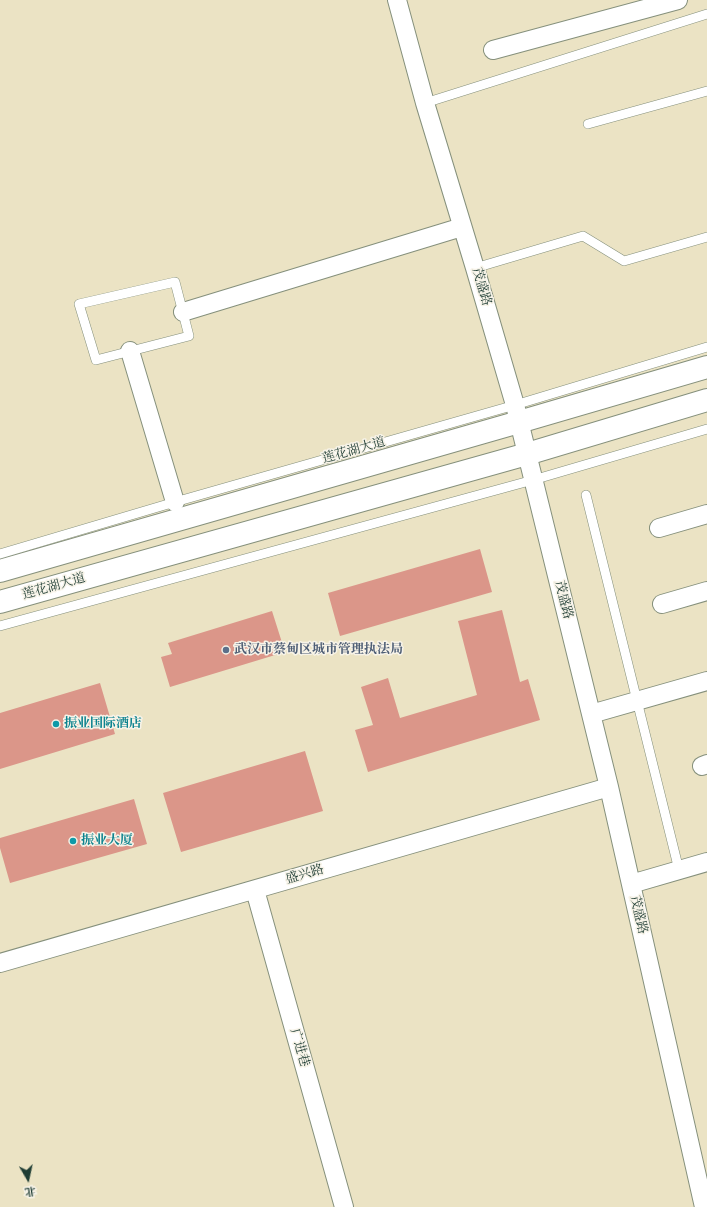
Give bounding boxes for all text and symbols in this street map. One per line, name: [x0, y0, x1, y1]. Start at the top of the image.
street label: 茂盛路: [468, 266, 494, 308]
street label: 莲花湖大道: [321, 435, 387, 467]
street label: 莲花湖大道: [21, 571, 87, 603]
street label: 茂盛路: [551, 579, 575, 621]
place label: 武汉市蔡甸区城市管理执法局: [234, 642, 403, 658]
marker: 武汉市蔡甸区城市管理执法局: [221, 645, 231, 655]
place label: 振业国际酒店: [64, 716, 142, 732]
marker: 振业国际酒店: [51, 719, 61, 729]
place label: 振业大厦: [81, 833, 133, 849]
marker: 振业大厦: [68, 836, 78, 846]
street label: 盛兴路: [284, 862, 326, 888]
street label: 茂盛路: [626, 894, 650, 936]
street label: 广进巷: [286, 1027, 312, 1069]
north arrow: [8, 1159, 48, 1199]
text: 北: [23, 1183, 37, 1200]

